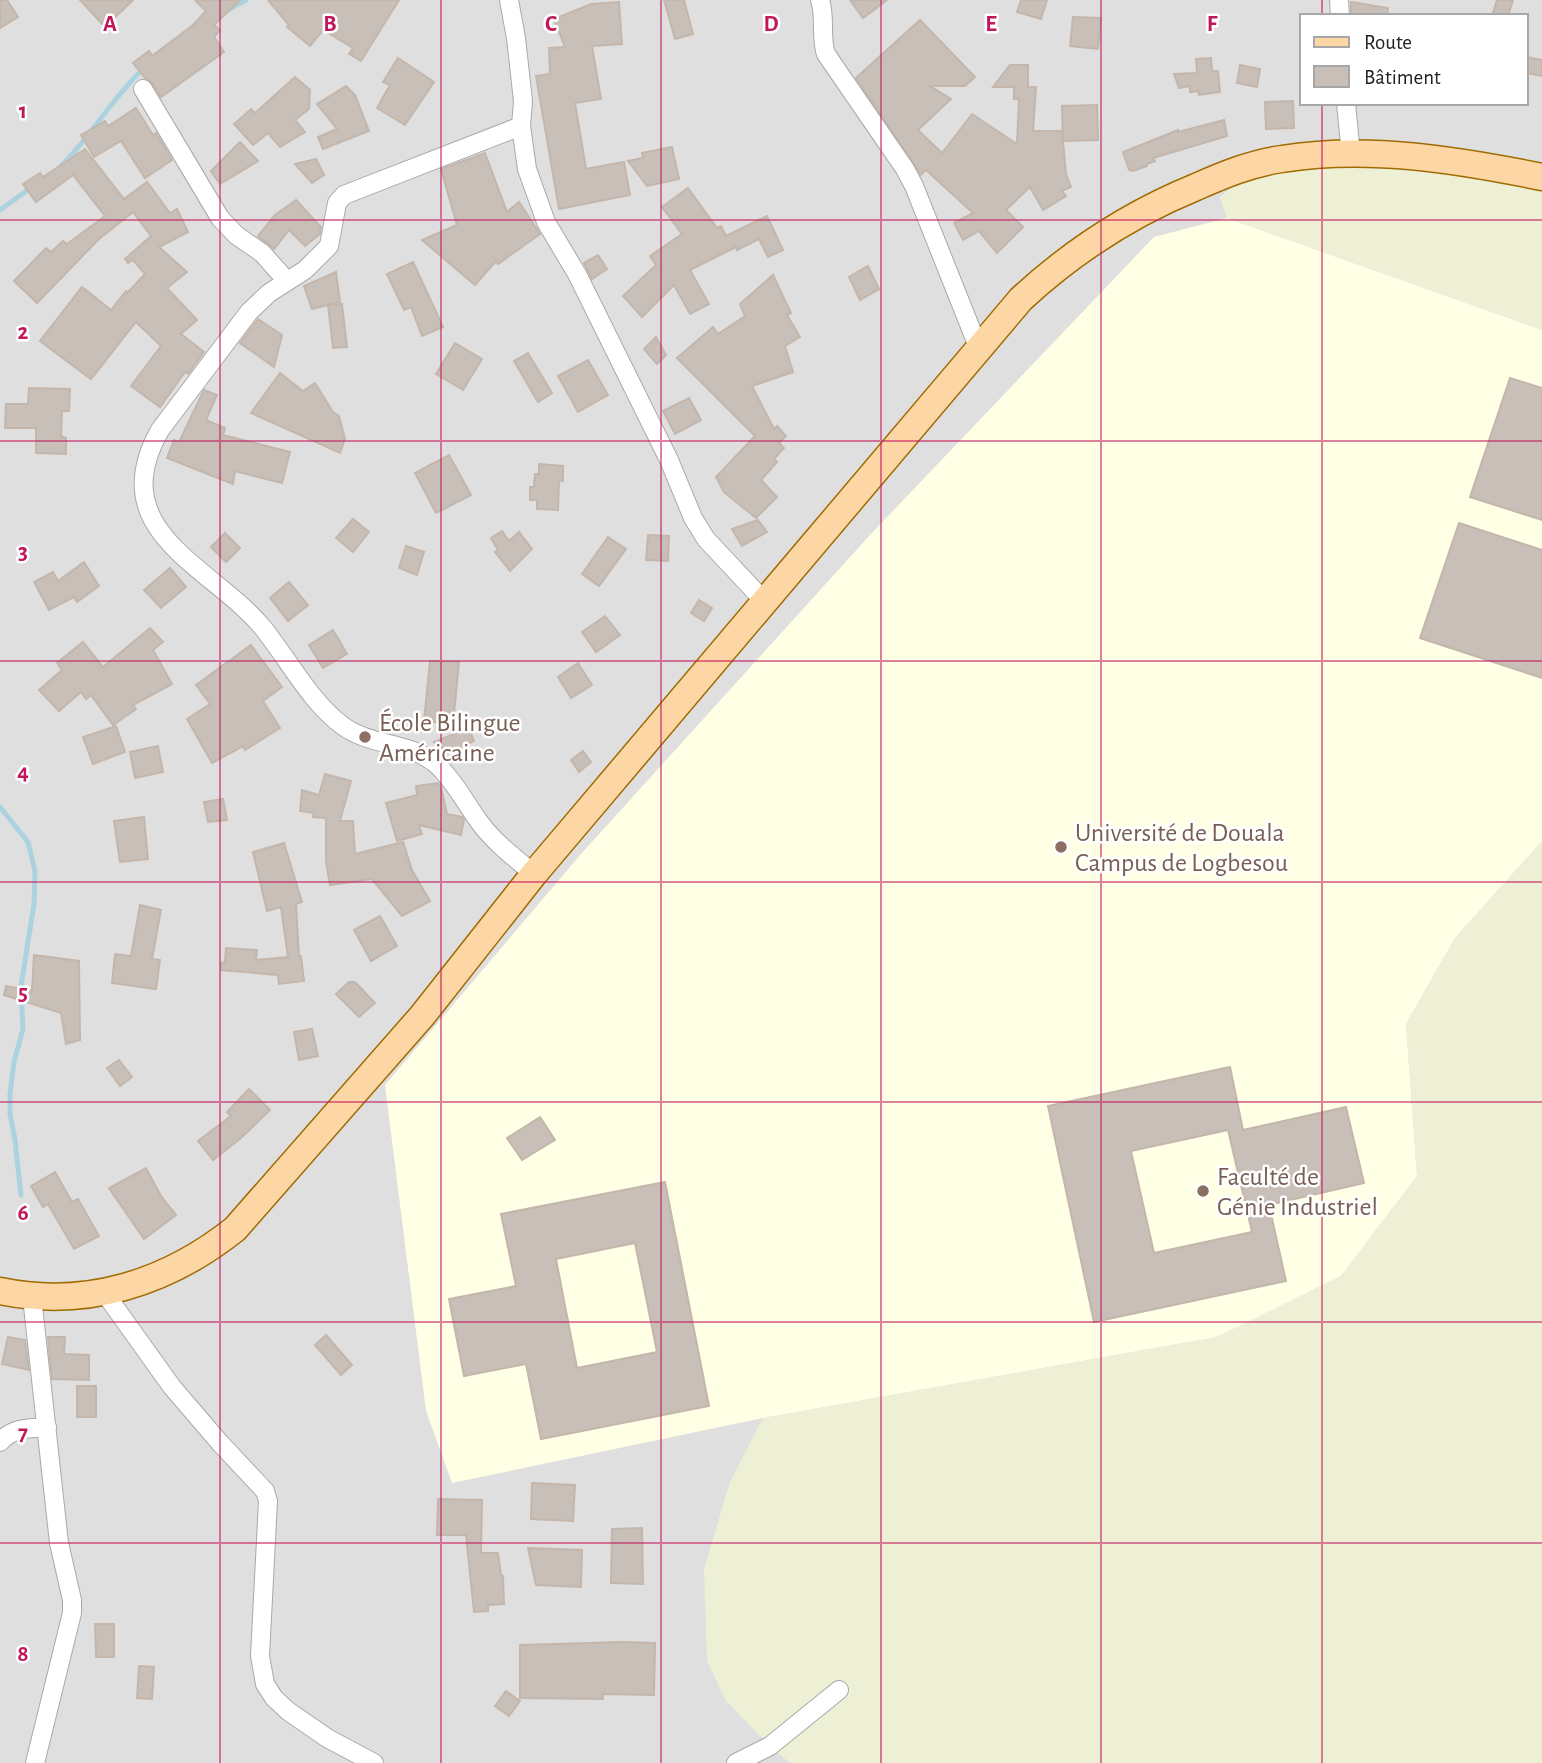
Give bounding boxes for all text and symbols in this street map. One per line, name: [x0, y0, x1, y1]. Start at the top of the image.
text: A: [103, 13, 117, 36]
text: B: [323, 13, 337, 36]
text: C: [545, 13, 557, 36]
text: D: [763, 13, 779, 36]
text: E: [985, 13, 997, 36]
text: F: [1207, 13, 1218, 36]
legend: [1300, 14, 1528, 105]
text: Route: [1364, 32, 1412, 53]
text: Bâtiment: [1364, 67, 1441, 88]
text: 1: [19, 100, 27, 123]
text: 2: [18, 321, 29, 344]
text: 3: [18, 541, 28, 564]
place label: École Bilingue Américaine: [379, 708, 521, 766]
marker: École Bilingue Américaine: [357, 729, 373, 745]
text: 4: [17, 761, 29, 784]
place label: Université de Douala Campus de Logbesou: [1075, 820, 1288, 876]
marker: Université de Douala Campus de Logbesou: [1053, 839, 1069, 855]
text: 5: [18, 982, 28, 1005]
place label: Faculté de Génie Industriel: [1217, 1164, 1378, 1220]
marker: Faculté de Génie Industriel: [1195, 1183, 1211, 1199]
text: 6: [17, 1202, 29, 1225]
text: 7: [18, 1422, 28, 1445]
text: 8: [17, 1643, 29, 1666]

